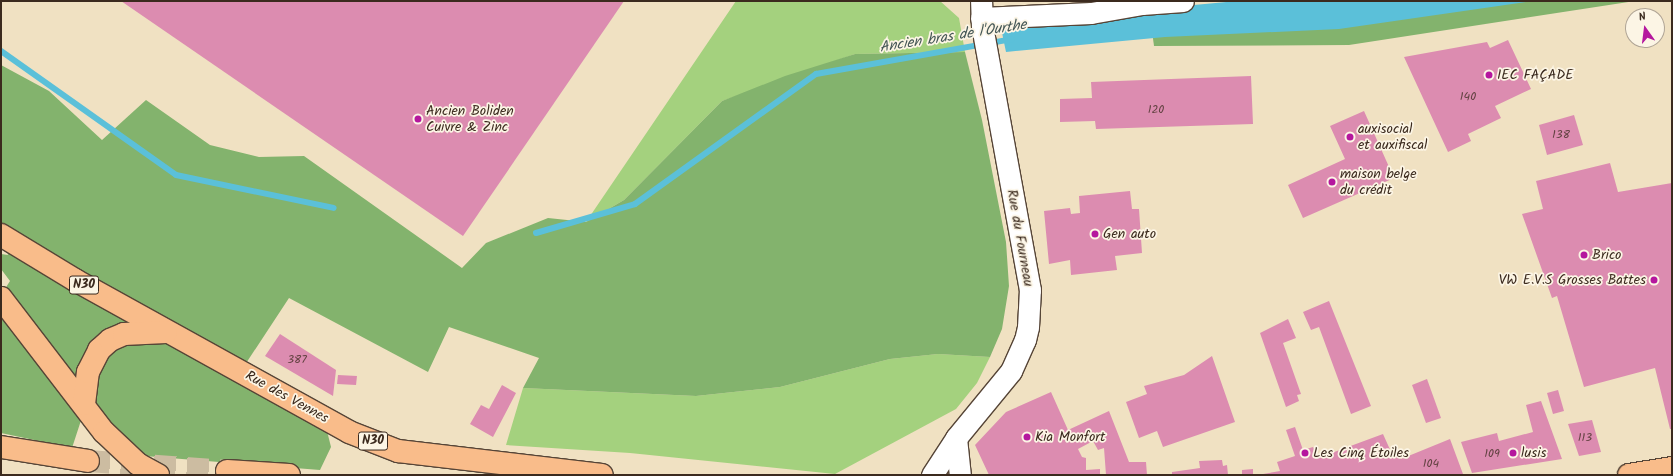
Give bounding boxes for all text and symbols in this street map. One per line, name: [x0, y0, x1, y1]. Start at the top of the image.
north arrow: [1625, 8, 1665, 48]
text: N: [1637, 8, 1648, 27]
water label: Ancien bras de l'Ourthe: [878, 16, 1028, 58]
place label: IEC FAÇADE: [1497, 67, 1574, 83]
marker: IEC FAÇADE: [1484, 70, 1494, 80]
house number: 140: [1460, 90, 1476, 104]
place label: Ancien Boliden Cuivre & Zinc: [426, 103, 514, 136]
house number: 120: [1148, 103, 1164, 117]
marker: Ancien Boliden Cuivre & Zinc: [413, 114, 423, 124]
place label: auxisocial et auxifiscal: [1358, 121, 1428, 154]
house number: 138: [1552, 128, 1570, 142]
marker: auxisocial et auxifiscal: [1345, 132, 1355, 142]
place label: maison belge du crédit: [1340, 166, 1416, 198]
marker: maison belge du crédit: [1327, 177, 1337, 187]
street label: Rue du Fourneau: [1003, 188, 1037, 288]
place label: Gen auto: [1103, 226, 1156, 242]
marker: Gen auto: [1090, 229, 1100, 239]
place label: Brico: [1592, 247, 1621, 263]
marker: Brico: [1579, 250, 1589, 260]
place label: VW E.V.S Grosses Battes: [1499, 272, 1646, 288]
road number: N30: [69, 274, 99, 296]
marker: VW E.V.S Grosses Battes: [1649, 275, 1659, 285]
house number: 387: [287, 353, 307, 367]
street label: Rue des Vennes: [242, 367, 332, 427]
place label: Kia Monfort: [1035, 429, 1105, 445]
road number: N30: [358, 430, 388, 452]
house number: 113: [1578, 431, 1592, 445]
marker: Kia Monfort: [1022, 432, 1032, 442]
place label: Les Cinq Étoiles: [1313, 445, 1409, 461]
place label: lusis: [1521, 445, 1546, 461]
house number: 109: [1484, 447, 1500, 461]
marker: Les Cinq Étoiles: [1300, 448, 1310, 458]
marker: lusis: [1508, 448, 1518, 458]
house number: 104: [1423, 457, 1439, 471]

